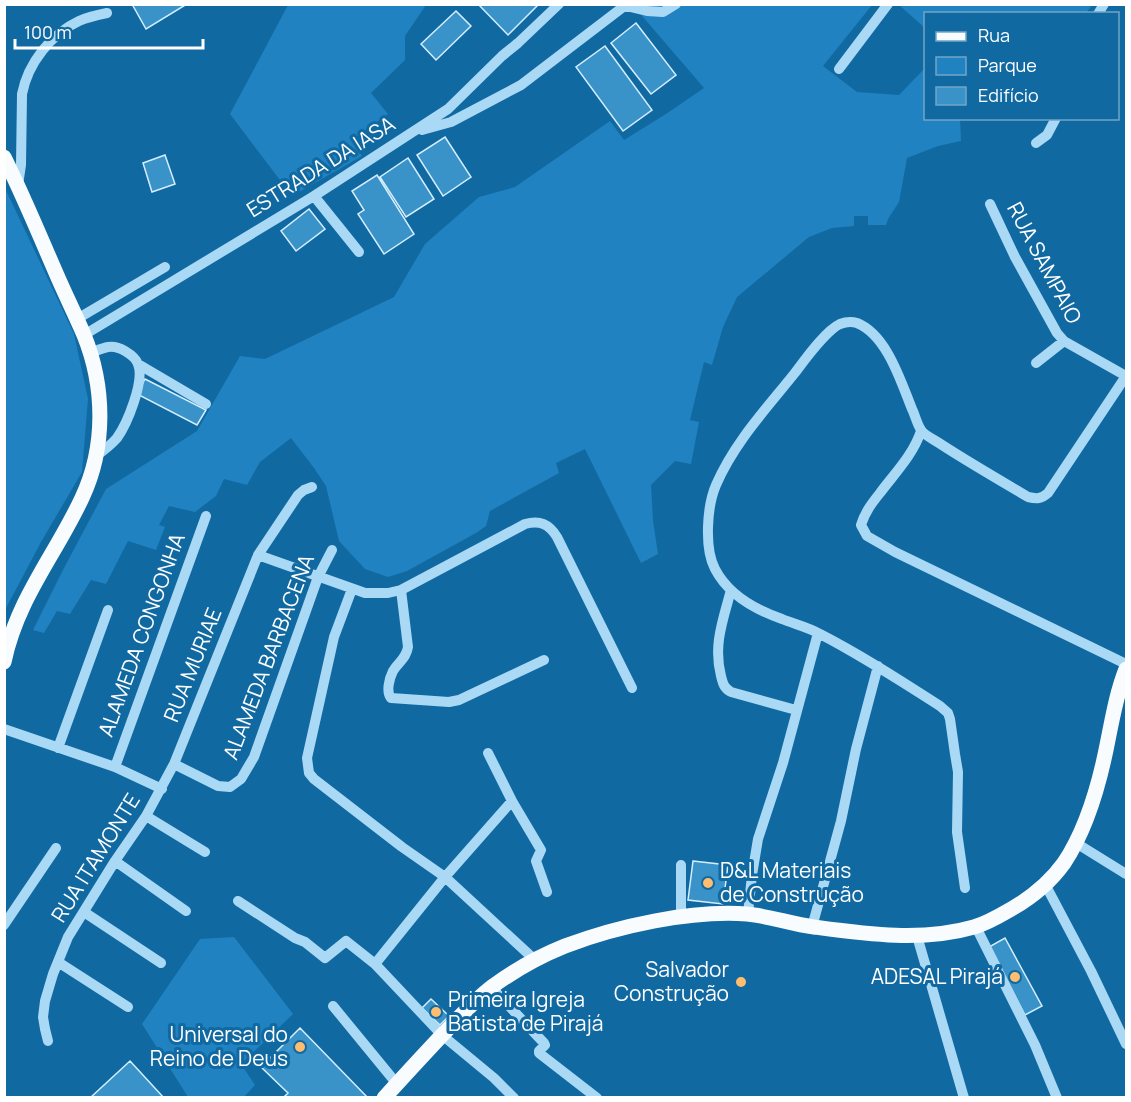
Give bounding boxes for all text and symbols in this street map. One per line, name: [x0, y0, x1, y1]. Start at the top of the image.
scale bar: [15, 12, 202, 50]
legend: [924, 12, 1119, 120]
text: 100 m: [24, 20, 72, 44]
text: Rua: [978, 23, 1010, 47]
text: Parque: [978, 53, 1037, 77]
text: Edifício: [978, 83, 1039, 107]
street label: ESTRADA DA IASA: [241, 109, 400, 223]
street label: RUA SAMPAIO: [1001, 197, 1089, 328]
street label: ALAMEDA CONGONHA: [91, 529, 191, 740]
street label: ALAMEDA BARBACENA: [216, 550, 320, 763]
street label: RUA MURIAE: [156, 603, 228, 726]
street label: RUA ITAMONTE: [44, 788, 146, 927]
place label: D&L Materiais de Construção: [720, 856, 864, 908]
marker: D&L Materiais de Construção: [701, 876, 715, 890]
place label: Salvador Construção: [614, 955, 729, 1007]
place label: ADESAL Pirajá: [871, 962, 1003, 990]
marker: ADESAL Pirajá: [1008, 970, 1022, 984]
marker: Salvador Construção: [734, 975, 748, 989]
place label: Primeira Igreja Batista de Pirajá: [448, 985, 603, 1037]
marker: Primeira Igreja Batista de Pirajá: [429, 1005, 443, 1019]
place label: Universal do Reino de Deus: [150, 1020, 288, 1072]
marker: Universal do Reino de Deus: [293, 1040, 307, 1054]

